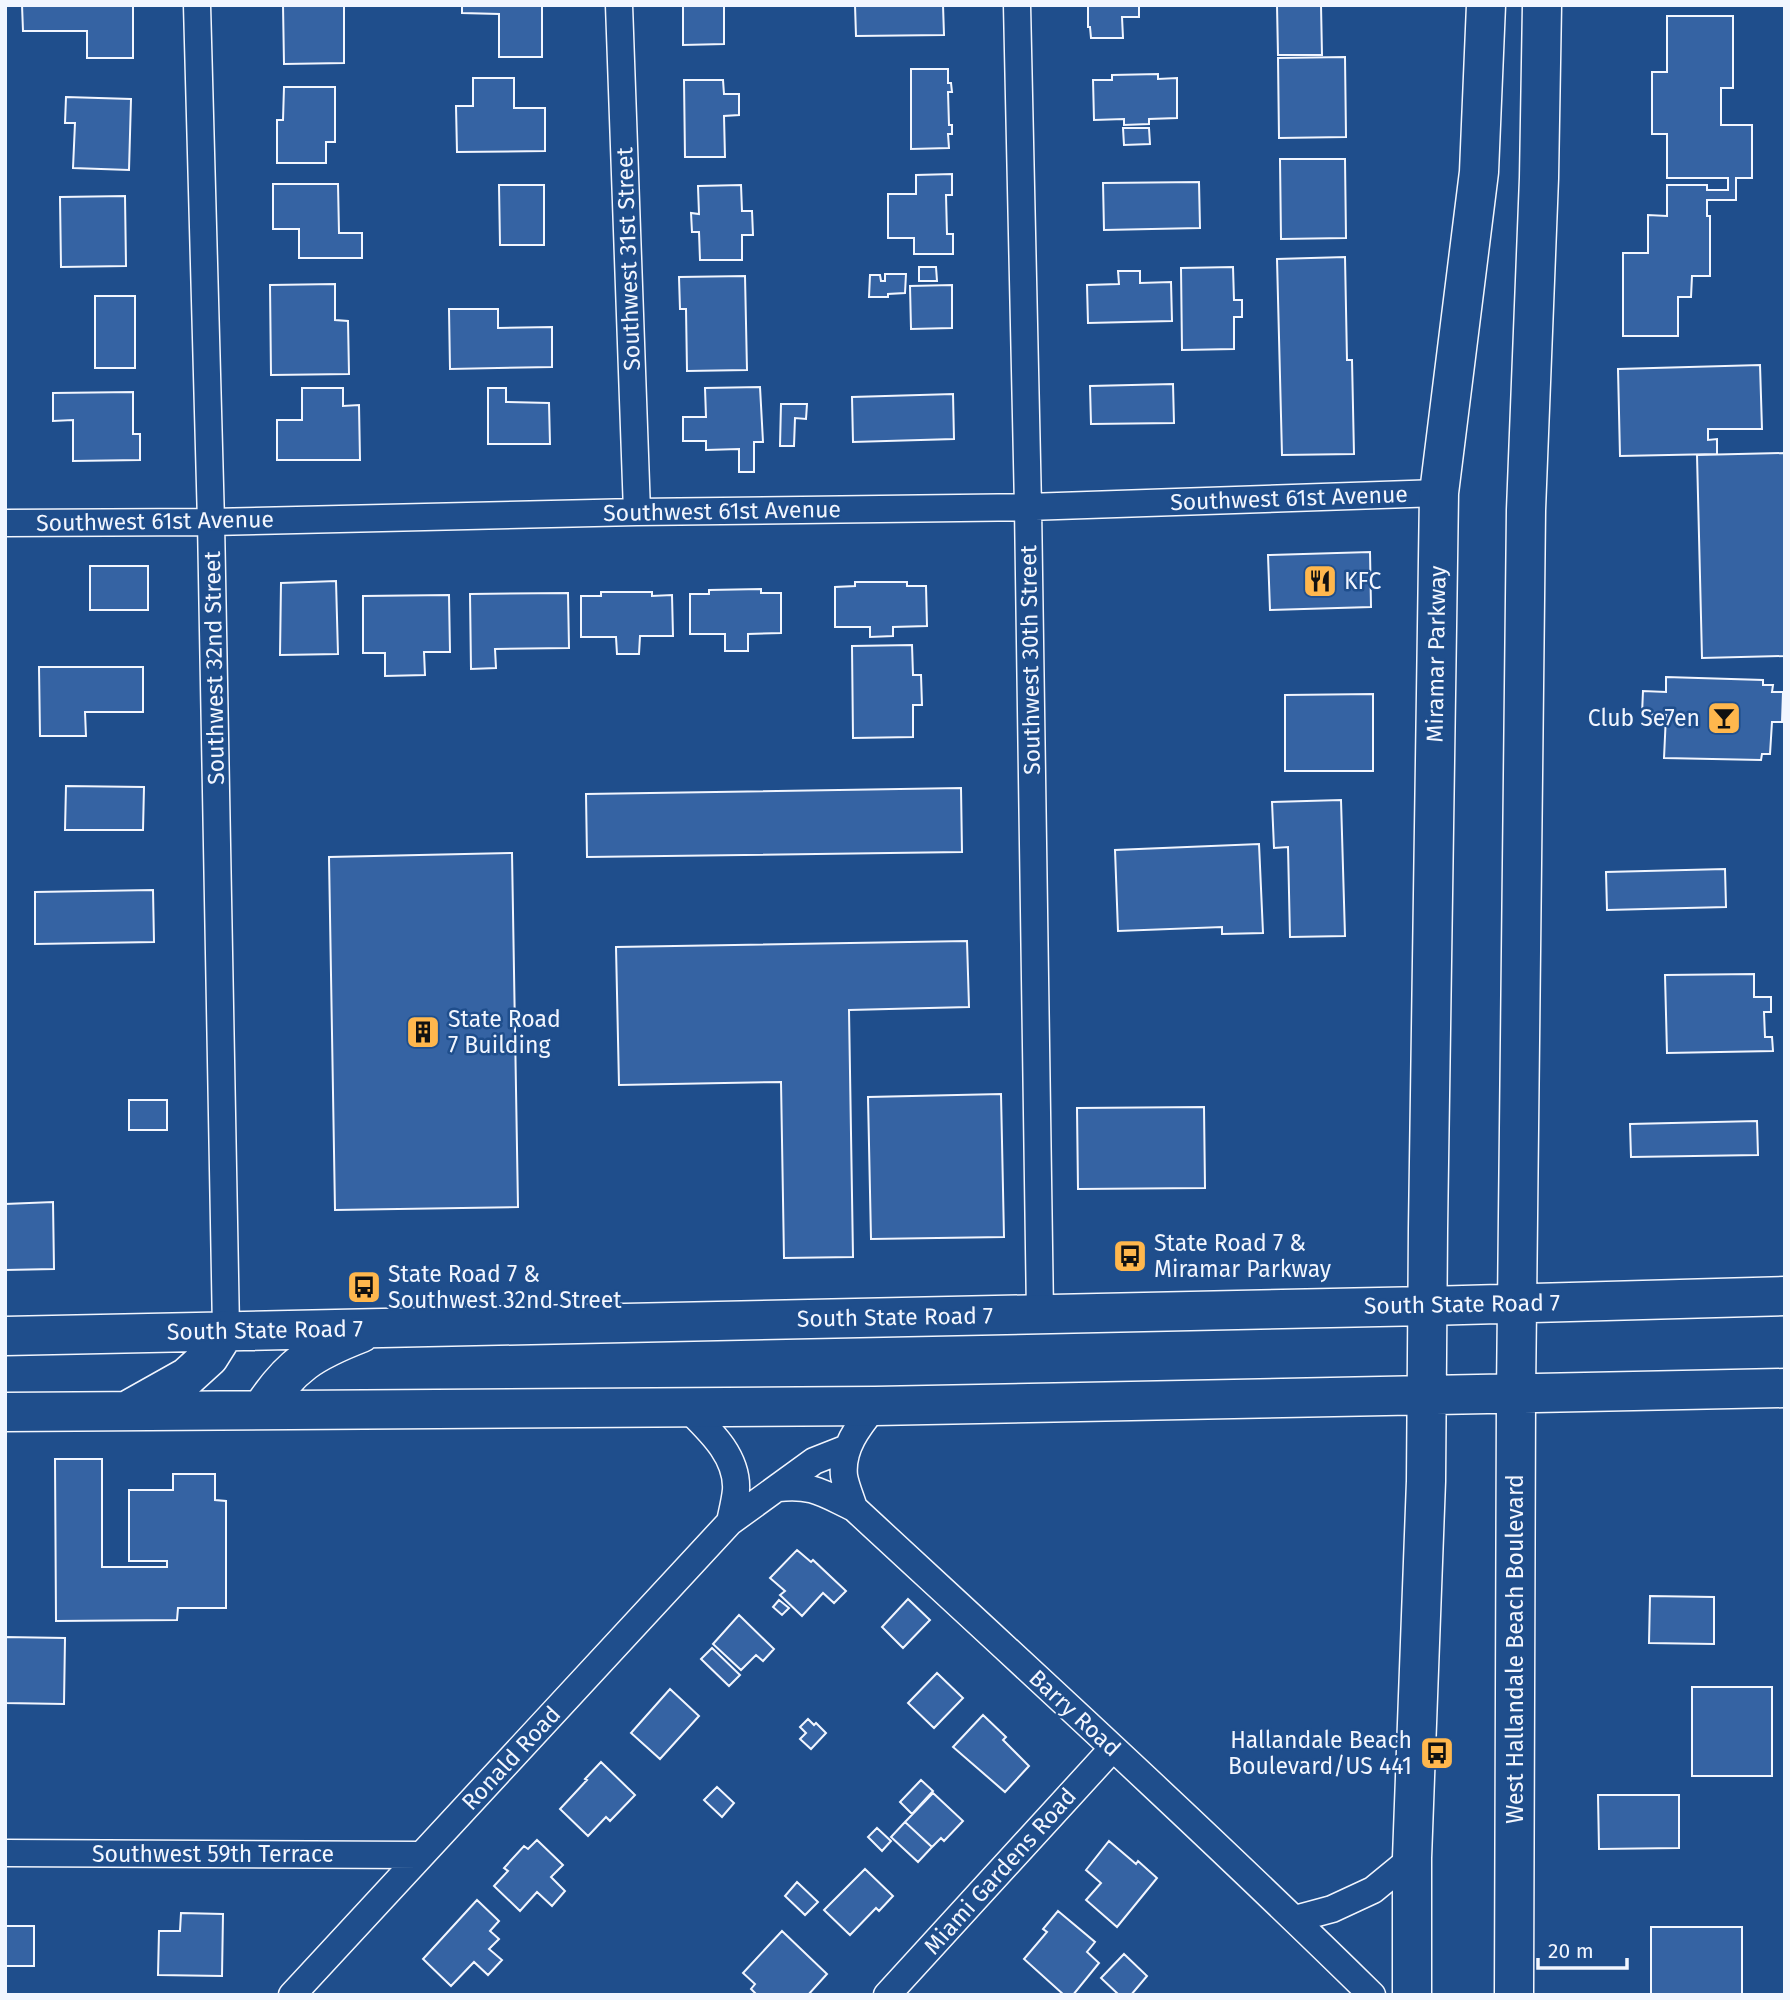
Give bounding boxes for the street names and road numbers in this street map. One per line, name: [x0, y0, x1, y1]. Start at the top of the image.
street label: Southwest 31st Street: [610, 146, 646, 371]
street label: Southwest 61st Avenue: [1170, 480, 1408, 516]
street label: Southwest 61st Avenue: [603, 495, 841, 527]
street label: Southwest 61st Avenue: [36, 505, 274, 537]
street label: Southwest 30th Street: [1014, 544, 1046, 775]
street label: Southwest 32nd Street: [198, 550, 230, 785]
street label: Miramar Parkway: [1420, 565, 1452, 743]
street label: South State Road 7: [1364, 1288, 1560, 1320]
street label: South State Road 7: [797, 1301, 993, 1333]
street label: South State Road 7: [167, 1314, 363, 1346]
street label: West Hallandale Beach Boulevard: [1501, 1474, 1529, 1824]
street label: Barry Road: [1024, 1664, 1126, 1762]
street label: Ronald Road: [456, 1700, 566, 1816]
street label: Miami Gardens Road: [918, 1782, 1082, 1960]
street label: Southwest 59th Terrace: [92, 1840, 334, 1868]

